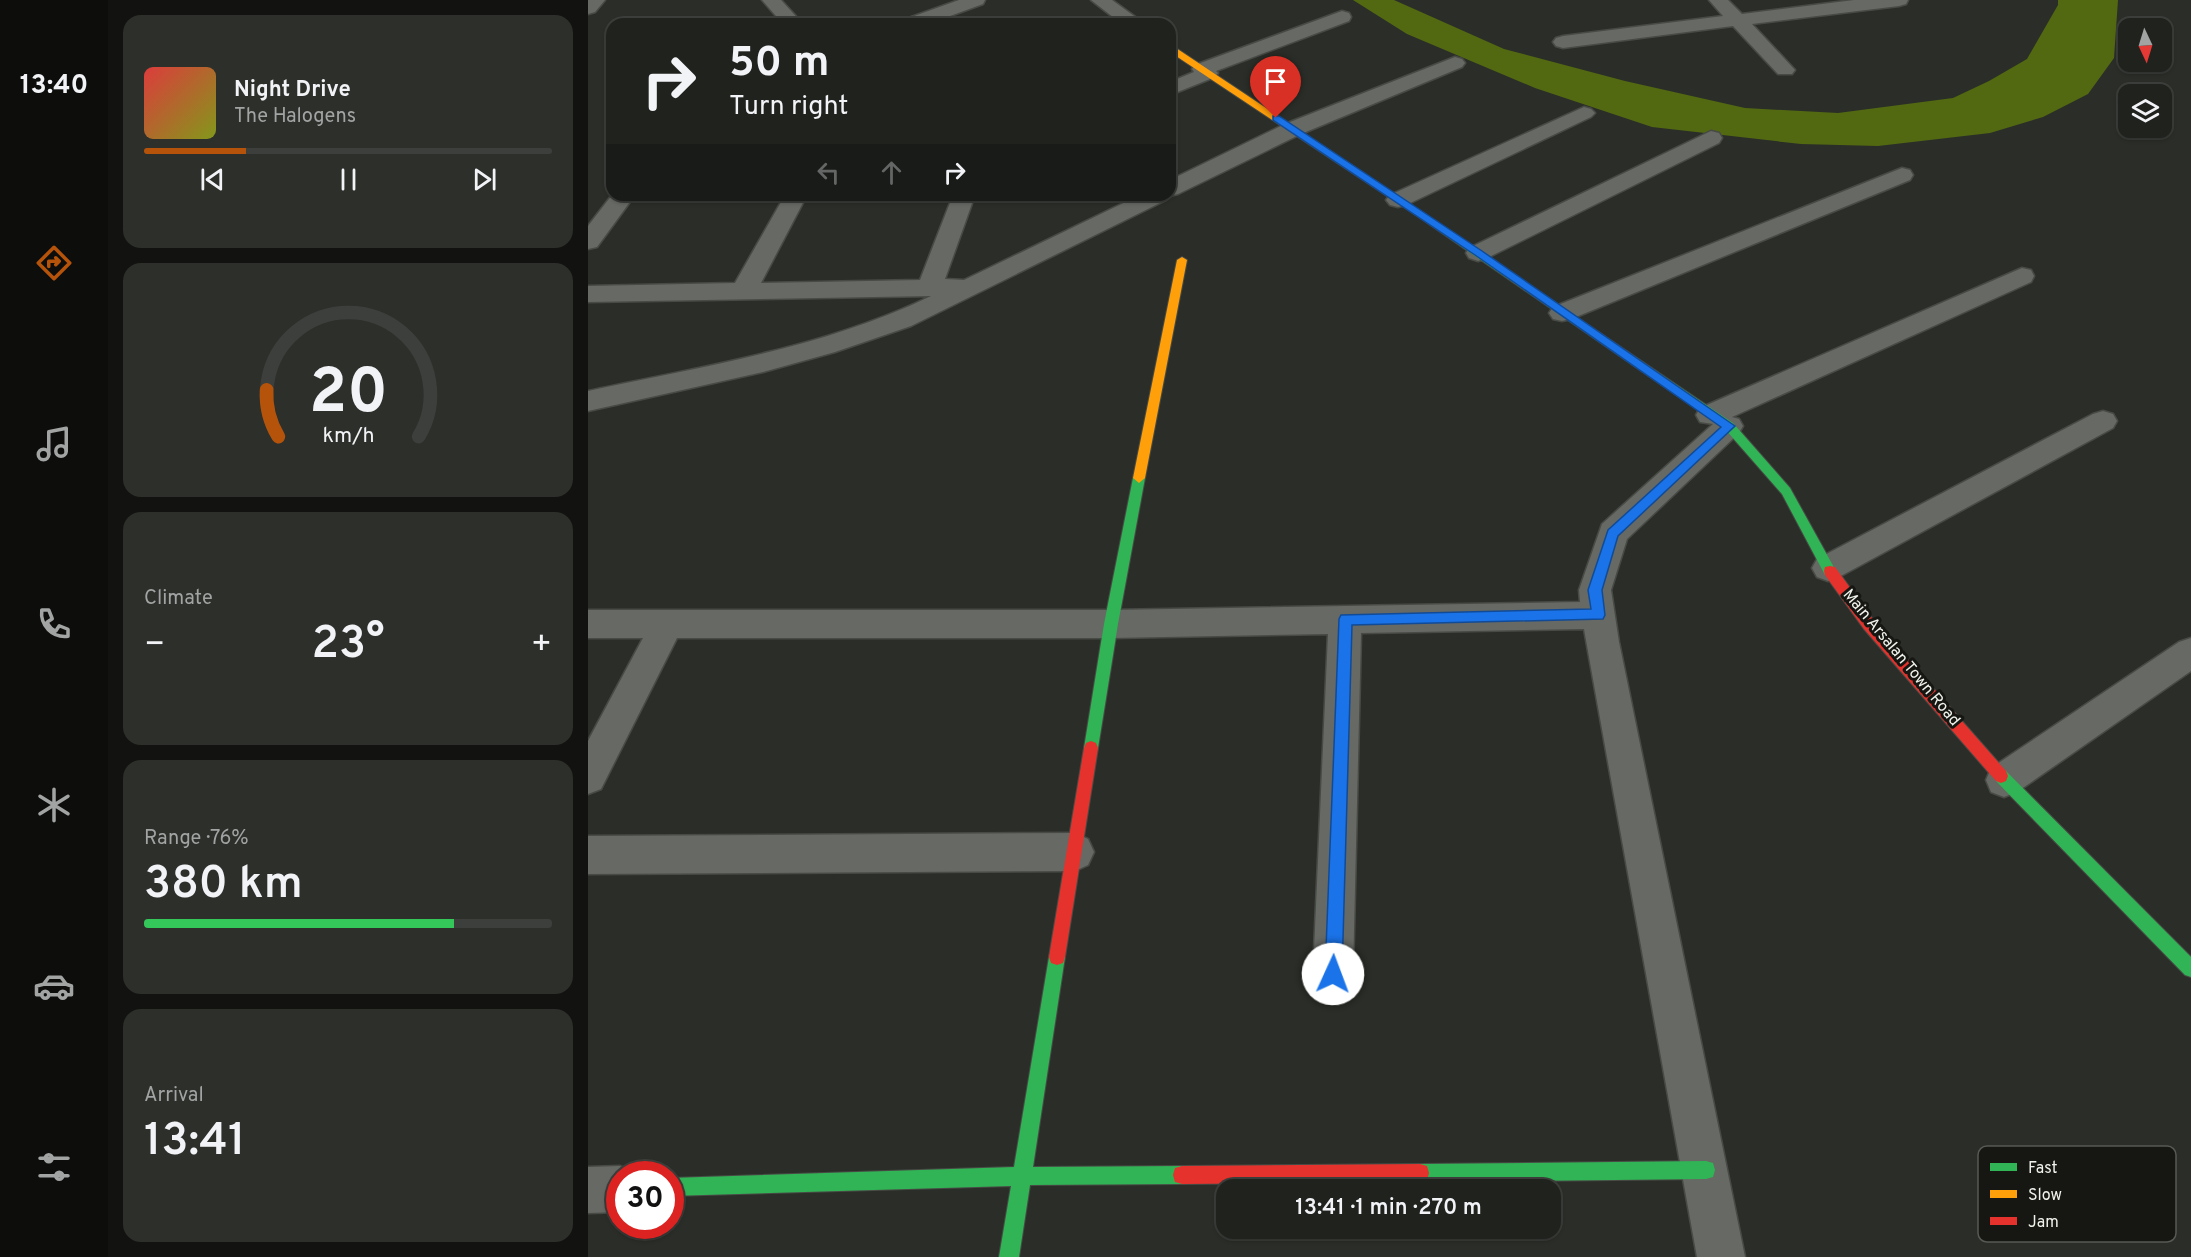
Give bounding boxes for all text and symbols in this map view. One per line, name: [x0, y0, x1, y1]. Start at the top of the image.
north arrow: [2118, 18, 2172, 72]
map controls: [2118, 18, 2172, 138]
text: 50 m: [729, 38, 830, 91]
icon: right: [630, 42, 708, 120]
pin: [1250, 56, 1301, 118]
icon: arrive: [1259, 65, 1292, 98]
text: 13:40: [20, 69, 88, 103]
text: Night Drive: [234, 77, 351, 104]
button: layers: [2118, 84, 2172, 138]
text: Turn right: [729, 90, 848, 124]
text: The Halogens: [234, 104, 356, 130]
icon: left: [812, 156, 845, 189]
icon: ahead: [875, 156, 908, 189]
icon: right: [938, 156, 971, 189]
icon: previous: [196, 163, 229, 196]
icon: pause: [332, 163, 365, 196]
icon: next: [468, 163, 501, 196]
icon: directions: [33, 242, 75, 284]
text: 20: [308, 356, 388, 435]
icon: music: [33, 423, 75, 465]
text: km/h: [322, 424, 374, 451]
street label: Main Arsalan Town Road: [1838, 585, 1964, 731]
text: Climate: [144, 586, 213, 612]
icon: phone: [33, 603, 75, 645]
text: 23°: [311, 617, 385, 674]
text: −: [144, 625, 165, 667]
text: +: [531, 625, 552, 667]
icon: climate: [33, 784, 75, 826]
text: Range · 76%: [144, 826, 249, 852]
text: 380 km: [144, 857, 303, 914]
position arrow: [1301, 942, 1365, 1006]
icon: car: [33, 965, 75, 1007]
text: Arrival: [144, 1083, 204, 1109]
text: 13:41: [144, 1114, 245, 1171]
icon: filters: [33, 1146, 75, 1188]
legend: [1978, 1146, 2176, 1242]
text: Fast: [2028, 1159, 2058, 1179]
speed limit sign: 30: [606, 1161, 684, 1239]
text: Slow: [2028, 1186, 2062, 1206]
text: 13:41 · 1 min · 270 m: [1295, 1195, 1482, 1222]
text: Jam: [2028, 1213, 2059, 1233]

